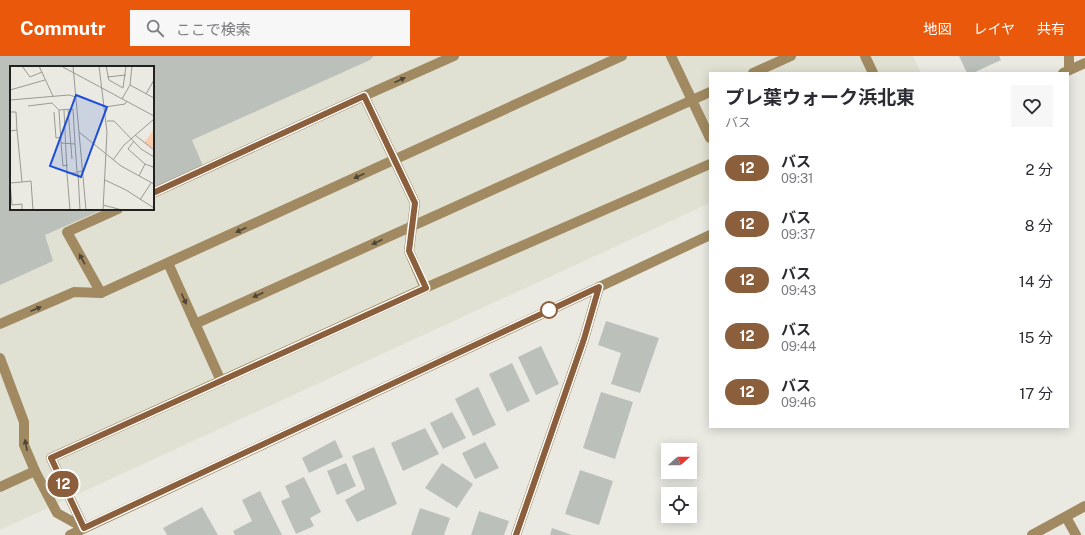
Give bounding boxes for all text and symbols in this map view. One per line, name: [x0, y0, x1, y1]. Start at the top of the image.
search box: [130, 10, 410, 46]
text: Commutr: [20, 17, 106, 39]
icon: search: [144, 17, 166, 39]
text: ここで検索: [176, 21, 251, 38]
text: 地図: [923, 21, 951, 37]
text: レイヤ: [973, 21, 1015, 37]
text: 共有: [1037, 21, 1065, 37]
inset map: [10, 66, 154, 210]
one-way arrow: [394, 77, 406, 83]
button: heart: [1011, 85, 1053, 127]
text: プレ葉ウォーク浜北東: [725, 86, 915, 108]
text: バス: [725, 115, 751, 130]
text: バス: [781, 153, 811, 170]
text: 12: [740, 160, 754, 176]
text: 2 分: [1025, 161, 1053, 178]
text: 09:31: [781, 171, 813, 186]
one-way arrow: [353, 173, 364, 179]
text: バス: [781, 209, 811, 226]
text: 12: [740, 216, 754, 232]
text: 8 分: [1025, 217, 1053, 234]
one-way arrow: [235, 227, 246, 233]
text: 09:37: [781, 227, 816, 242]
one-way arrow: [370, 239, 382, 245]
one-way arrow: [79, 253, 86, 265]
text: バス: [781, 265, 811, 282]
text: 12: [740, 272, 754, 288]
text: 14 分: [1019, 273, 1053, 290]
text: 09:43: [781, 283, 816, 298]
one-way arrow: [253, 292, 264, 298]
one-way arrow: [181, 293, 187, 305]
unlabelled marker: [540, 301, 558, 319]
one-way arrow: [30, 306, 41, 312]
text: バス: [781, 321, 811, 338]
text: 12: [740, 328, 754, 344]
text: 15 分: [1019, 329, 1053, 346]
text: 09:44: [781, 339, 816, 354]
text: バス: [781, 377, 811, 394]
text: 12: [740, 384, 754, 400]
text: 17 分: [1019, 385, 1053, 402]
text: 09:46: [781, 395, 816, 410]
one-way arrow: [22, 438, 28, 451]
north arrow: [661, 443, 697, 479]
map controls: [661, 443, 697, 523]
line badge: 12: [45, 471, 81, 497]
text: 12: [56, 476, 70, 492]
button: locate: [661, 487, 697, 523]

